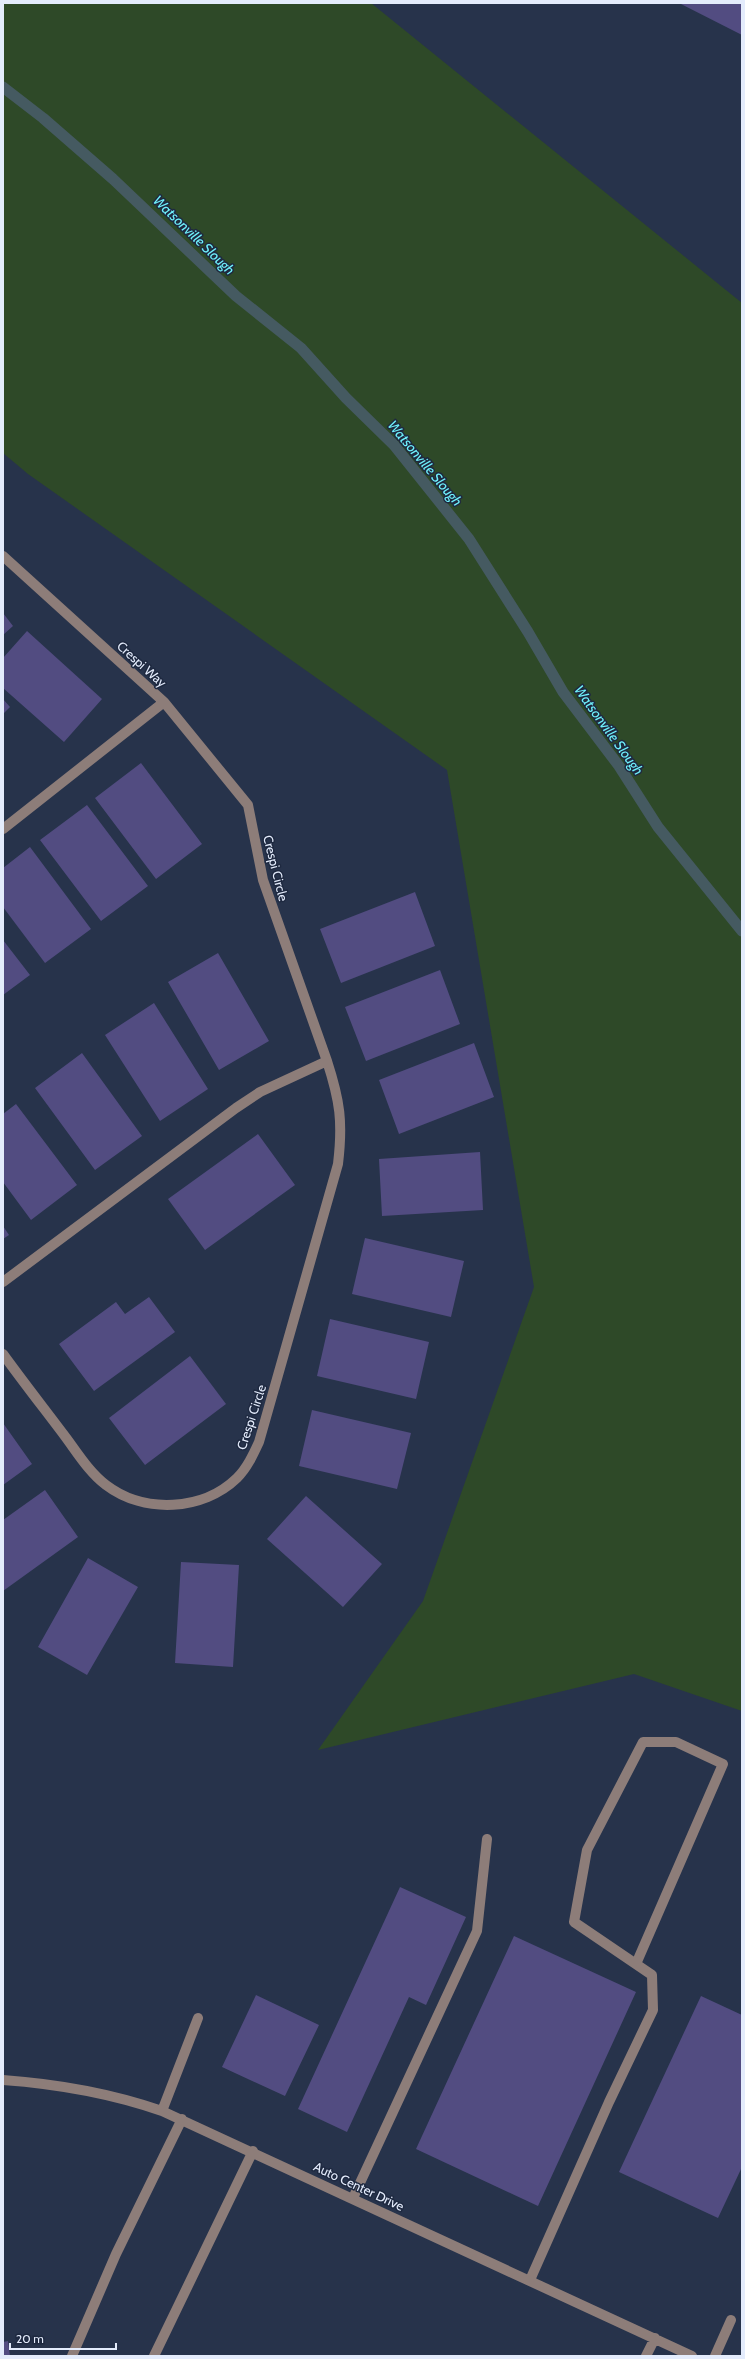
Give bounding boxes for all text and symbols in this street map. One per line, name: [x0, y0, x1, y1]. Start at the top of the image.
water label: Watsonville Slough: [149, 191, 239, 279]
water label: Watsonville Slough: [384, 416, 466, 510]
street label: Crespi Way: [114, 638, 170, 691]
water label: Watsonville Slough: [570, 682, 648, 778]
street label: Crespi Circle: [260, 833, 292, 903]
street label: Crespi Circle: [233, 1382, 269, 1452]
street label: Auto Center Drive: [311, 2158, 407, 2214]
scale bar: [10, 2325, 116, 2351]
text: 20 m: [16, 2331, 44, 2346]

